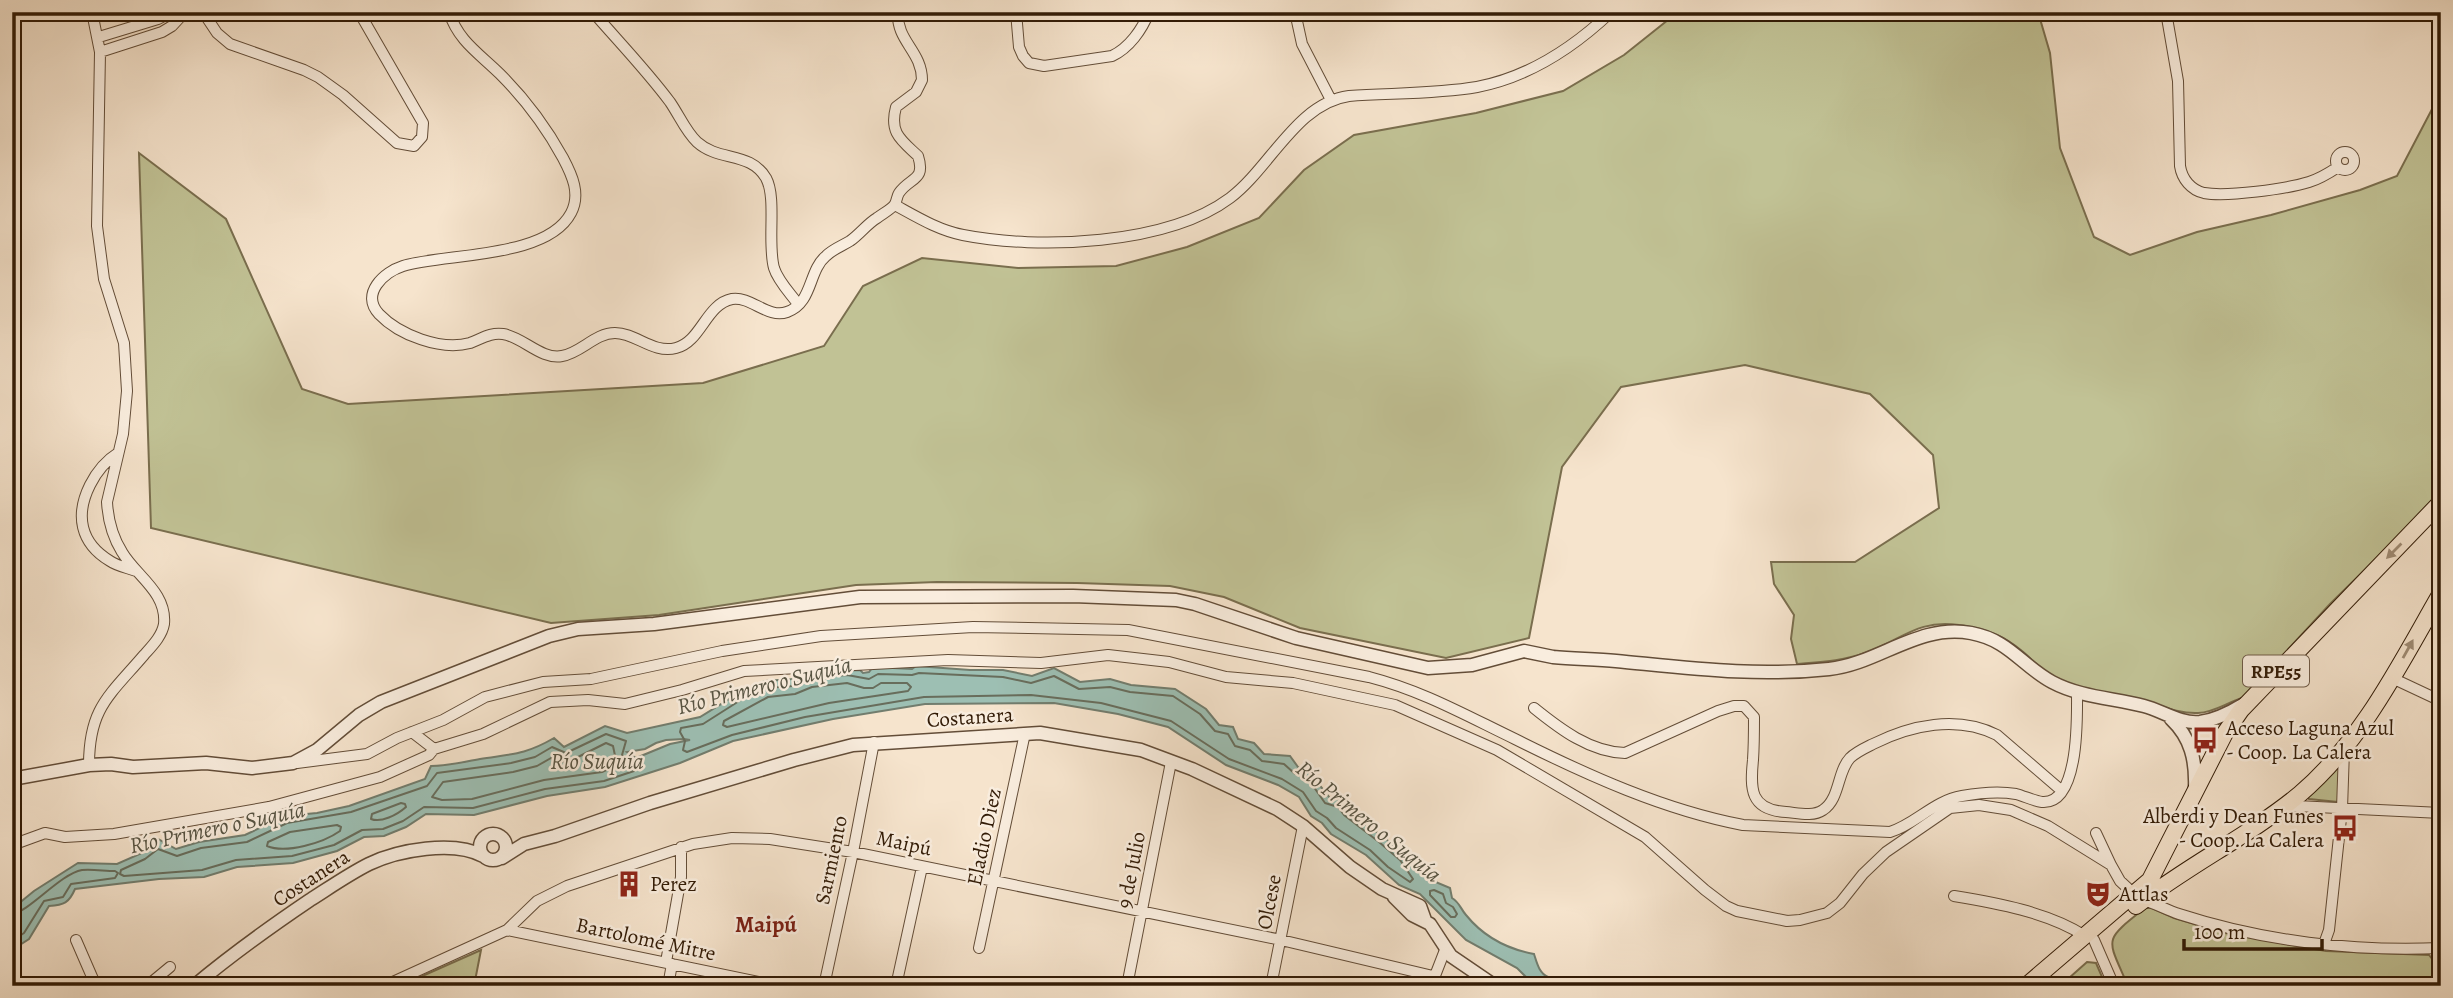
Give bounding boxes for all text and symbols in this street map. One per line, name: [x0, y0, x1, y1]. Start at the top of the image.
one-way arrow: [2385, 543, 2402, 560]
one-way arrow: [2402, 639, 2414, 659]
water label: Río Primero o Suquía: [674, 649, 855, 722]
road number: RPE55: [2243, 656, 2309, 686]
street label: Costanera: [926, 700, 1015, 734]
place label: Acceso Laguna Azul - Coop. La Calera: [2225, 714, 2394, 766]
bus stop icon: Acceso Laguna Azul - Coop. La Calera: [2190, 725, 2220, 755]
water label: Río Suquía: [550, 746, 644, 777]
water label: Río Primero o Suquía: [1289, 753, 1448, 890]
street label: Eladio Diez: [960, 786, 1008, 888]
water label: Río Primero o Suquía: [126, 794, 308, 861]
place label: Alberdi y Dean Funes - Coop. La Calera: [2142, 802, 2324, 854]
street label: Sarmiento: [808, 813, 854, 907]
bus stop icon: Alberdi y Dean Funes - Coop. La Calera: [2330, 813, 2360, 843]
street label: Maipú: [874, 824, 935, 863]
street label: 9 de Julio: [1110, 829, 1152, 911]
street label: Costanera: [267, 842, 355, 913]
building icon: Perez: [614, 869, 644, 899]
place label: Perez: [650, 870, 697, 898]
street label: Olcese: [1250, 872, 1288, 932]
theatre icon: Attlas: [2083, 879, 2113, 909]
place label: Attlas: [2118, 880, 2168, 908]
scale bar: [2184, 907, 2322, 951]
district label: Maipú: [735, 909, 797, 940]
street label: Bartolomé Mitre: [574, 911, 718, 967]
text: 100 m: [2194, 918, 2245, 946]

